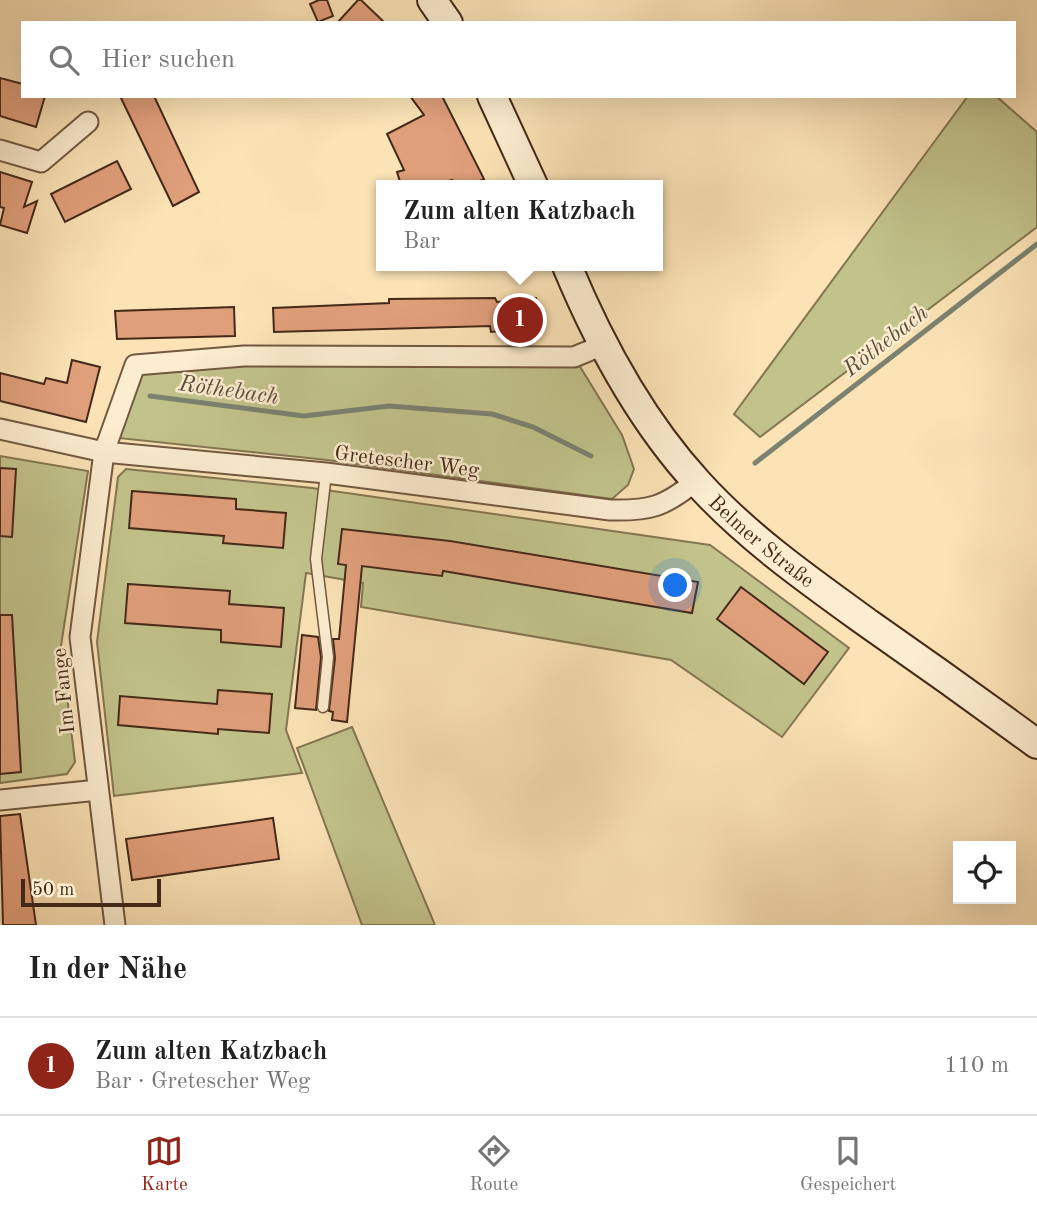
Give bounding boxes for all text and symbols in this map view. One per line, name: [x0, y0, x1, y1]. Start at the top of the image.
search box: [21, 21, 1016, 98]
icon: search: [45, 41, 83, 79]
text: Hier suchen: [101, 47, 235, 73]
popup: [376, 180, 663, 271]
text: Zum alten Katzbach: [403, 199, 636, 225]
text: Bar: [403, 230, 440, 253]
pin: 1: [497, 294, 543, 346]
water label: Röthebach: [838, 301, 933, 382]
water label: Röthebach: [176, 372, 280, 409]
street label: Gretescher Weg: [333, 443, 481, 482]
street label: Belmer Straße: [704, 492, 817, 592]
your location: [658, 568, 692, 602]
street label: Im Fange: [50, 647, 79, 735]
map controls: [953, 841, 1016, 904]
button: locate: [953, 841, 1016, 904]
scale bar: [21, 876, 161, 908]
text: 50 m: [32, 881, 74, 900]
text: In der Nähe: [28, 955, 187, 985]
text: Zum alten Katzbach: [95, 1039, 327, 1065]
text: 1: [44, 1054, 58, 1077]
text: 110 m: [944, 1054, 1009, 1077]
text: Bar · Gretescher Weg: [95, 1070, 311, 1093]
tab: Karte: [141, 1132, 188, 1197]
tab: Route: [470, 1132, 518, 1197]
tab: Gespeichert: [800, 1132, 896, 1197]

